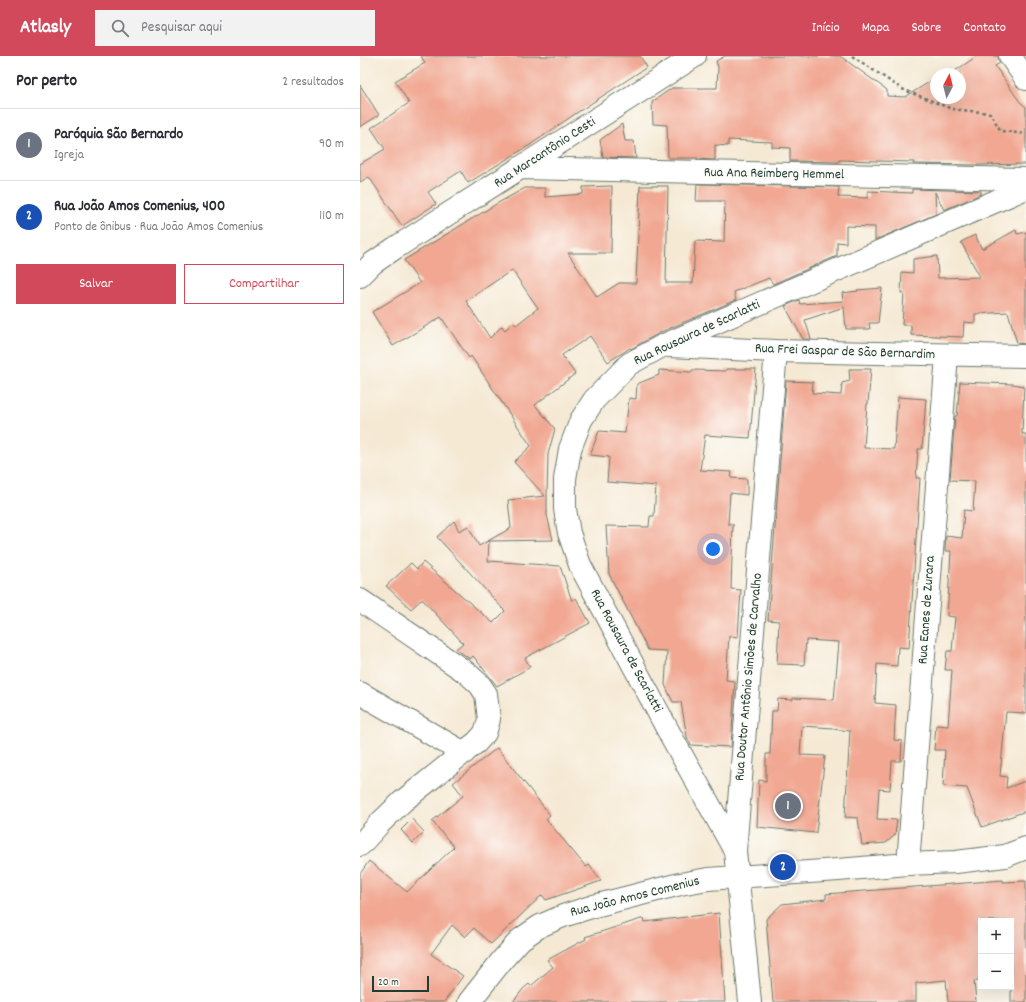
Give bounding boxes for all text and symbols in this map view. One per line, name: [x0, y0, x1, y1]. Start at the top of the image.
search box: [95, 10, 375, 46]
text: Atlasly: [20, 15, 71, 42]
icon: search: [109, 17, 131, 39]
text: Pesquisar aqui: [141, 17, 222, 39]
text: Início: [812, 18, 840, 38]
text: Mapa: [862, 18, 889, 38]
text: Sobre: [911, 18, 941, 38]
text: Contato: [963, 18, 1006, 38]
north arrow: [930, 68, 966, 104]
text: Por perto: [16, 70, 77, 94]
text: 2 resultados: [282, 73, 344, 92]
street label: Rua Marcantônio Cesti: [490, 112, 600, 193]
text: Paróquia São Bernardo: [54, 124, 183, 146]
text: 1: [28, 135, 30, 154]
text: 90 m: [319, 135, 344, 154]
text: Igreja: [54, 146, 84, 165]
street label: Rua Ana Reimberg Hemmel: [704, 163, 845, 185]
text: Rua João Amos Comenius, 400: [54, 196, 225, 218]
text: 2: [26, 207, 32, 226]
text: 110 m: [319, 207, 344, 226]
text: Ponto de ônibus · Rua João Amos Comenius: [54, 218, 263, 237]
button: Salvar: [16, 264, 176, 304]
button: Compartilhar: [184, 264, 344, 304]
street label: Rua Rousaura de Scarlatti: [630, 295, 764, 371]
street label: Rua Frei Gaspar de São Bernardim: [754, 339, 936, 365]
your location: [703, 539, 723, 559]
street label: Rua Eanes de Zurara: [913, 555, 941, 665]
street label: Rua Doutor Antônio Simões de Carvalho: [730, 572, 768, 782]
street label: Rua Rousaura de Scarlatti: [585, 586, 667, 717]
pin: 1: [775, 791, 801, 821]
pin: 2: [770, 852, 796, 882]
street label: Rua João Amos Comenius: [568, 871, 702, 923]
map controls: [978, 918, 1014, 990]
button: +: [978, 918, 1014, 954]
button: −: [978, 954, 1014, 990]
scale bar: [372, 974, 429, 993]
text: 20 m: [378, 975, 399, 991]

